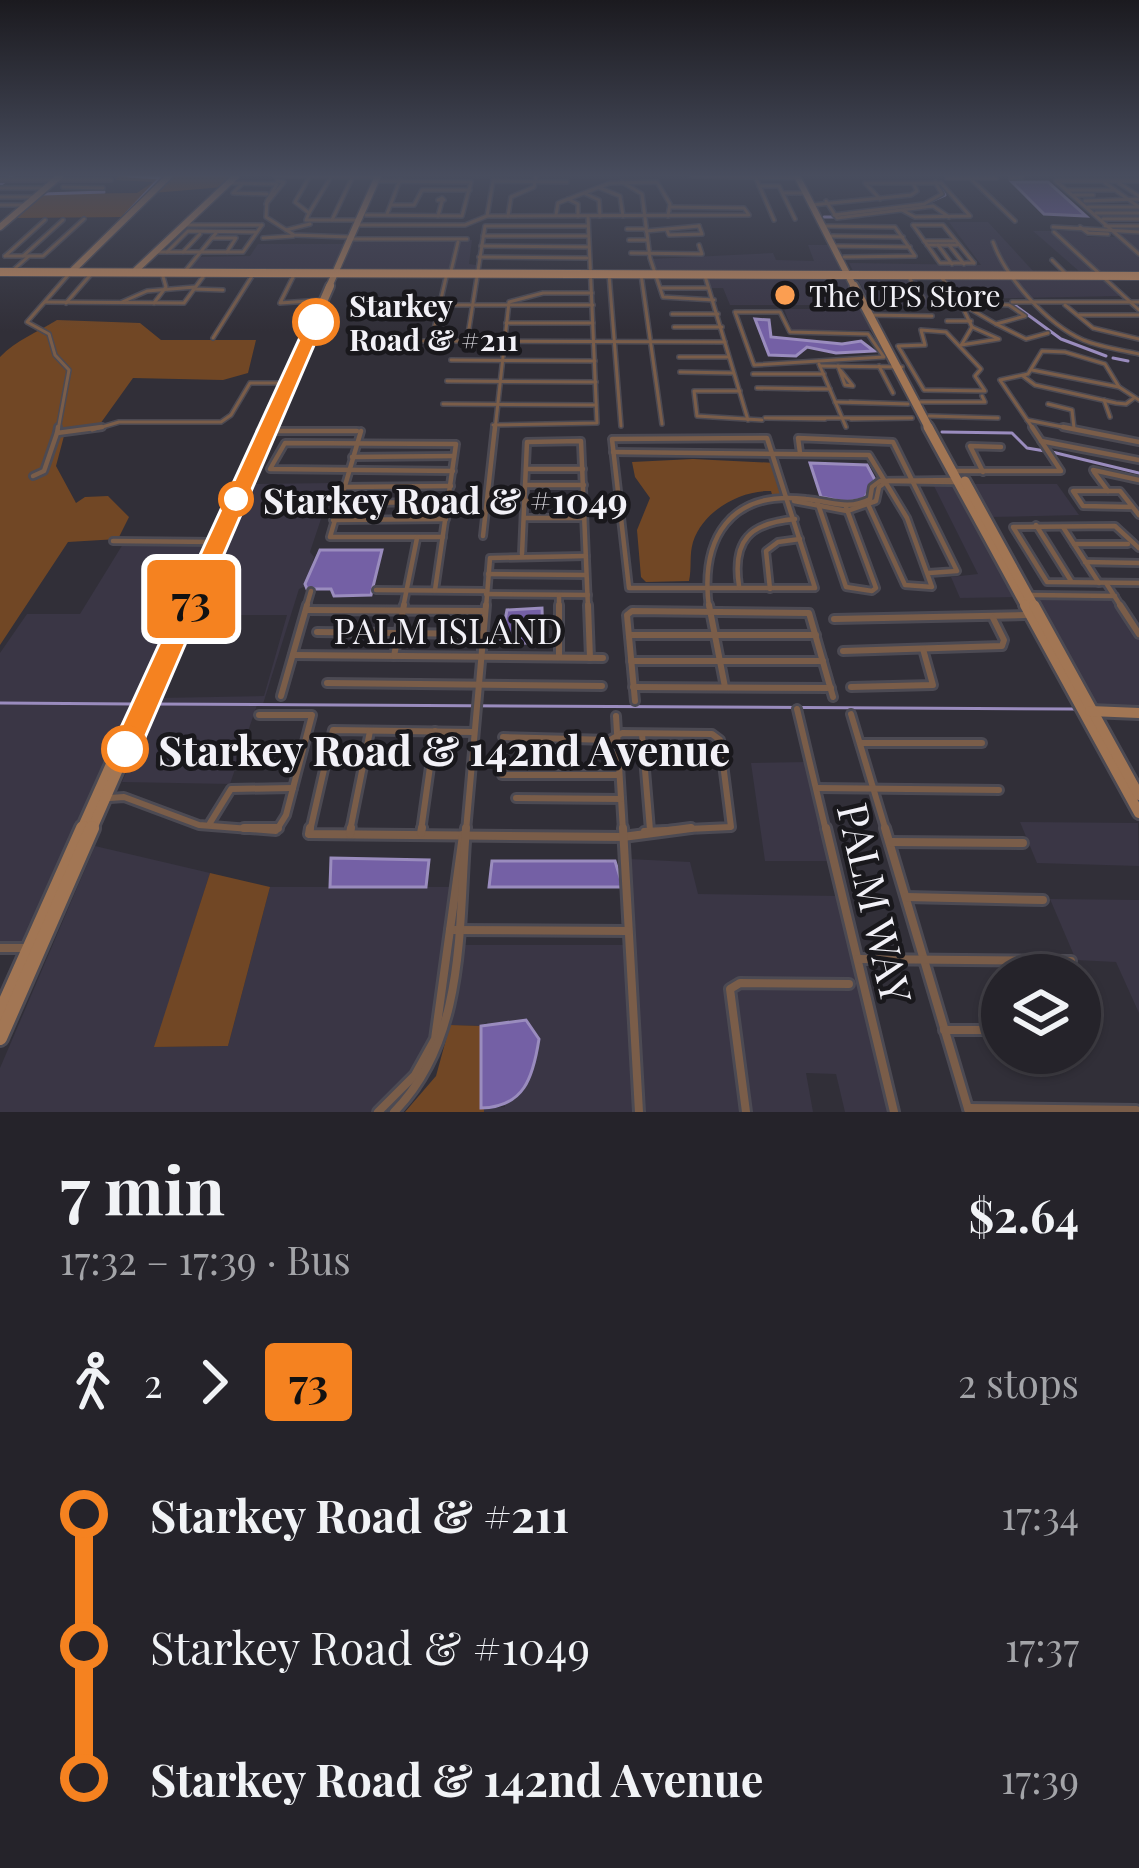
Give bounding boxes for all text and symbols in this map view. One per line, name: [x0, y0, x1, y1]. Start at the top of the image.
place label: The UPS Store: [809, 275, 1001, 315]
marker: The UPS Store: [772, 282, 798, 308]
place label: Starkey Road & #211: [349, 285, 518, 359]
marker: Starkey Road & #211: [294, 300, 338, 344]
place label: Starkey Road & #1049: [263, 475, 628, 523]
marker: Starkey Road & #1049: [220, 483, 252, 515]
line badge: 73: [137, 560, 245, 638]
text: 73: [171, 571, 211, 627]
street label: PALM ISLAND: [333, 605, 563, 653]
place label: Starkey Road & 142nd Avenue: [158, 721, 731, 777]
marker: Starkey Road & 142nd Avenue: [103, 727, 147, 771]
street label: PALM WAY: [826, 797, 926, 1009]
map controls: [981, 954, 1101, 1074]
button: layers: [981, 954, 1101, 1074]
text: 7 min: [60, 1144, 225, 1232]
text: $2.64: [968, 1184, 1079, 1244]
text: 17:32 – 17:39 · Bus: [60, 1233, 351, 1285]
icon: walk: [60, 1349, 126, 1415]
icon: forward: [181, 1349, 247, 1415]
text: 73: [289, 1354, 328, 1410]
text: 2: [144, 1356, 163, 1408]
text: 2 stops: [958, 1356, 1079, 1408]
text: Starkey Road & #211: [150, 1484, 569, 1544]
text: 17:34: [1002, 1488, 1079, 1540]
text: Starkey Road & #1049: [150, 1616, 590, 1676]
text: 17:37: [1005, 1620, 1079, 1672]
text: Starkey Road & 142nd Avenue: [150, 1748, 763, 1808]
text: 17:39: [1001, 1752, 1079, 1804]

